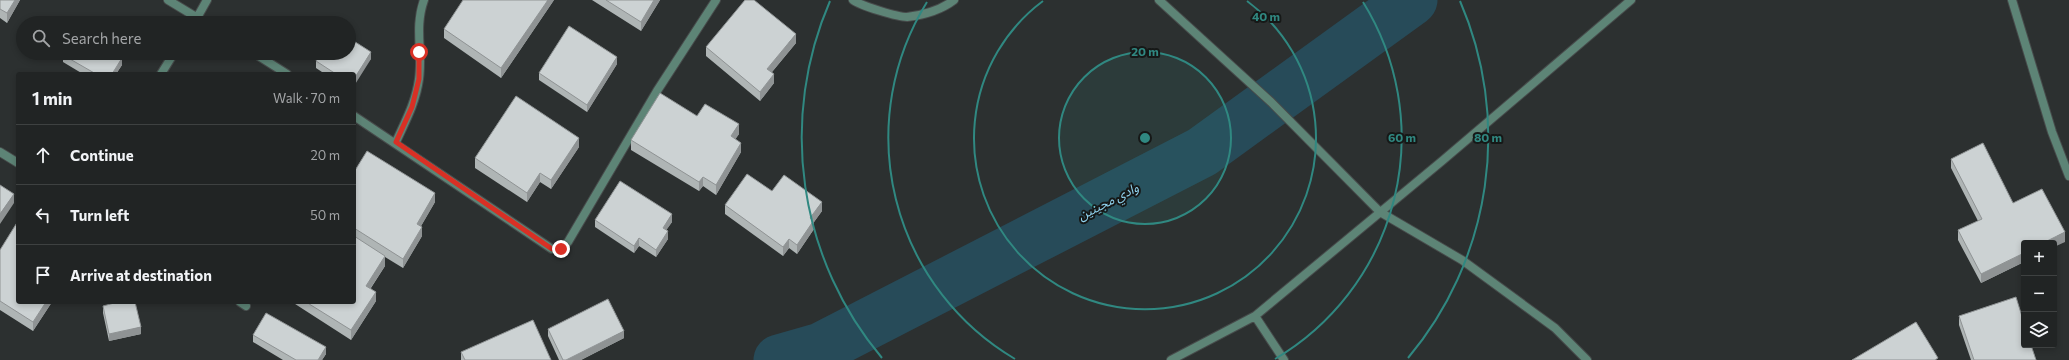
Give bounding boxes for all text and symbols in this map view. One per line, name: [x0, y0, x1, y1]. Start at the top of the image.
text: 40 m: [1252, 9, 1280, 23]
search box: [16, 16, 356, 60]
icon: search: [30, 27, 52, 49]
text: Search here: [62, 29, 141, 47]
route start: [410, 43, 428, 61]
text: 20 m: [1131, 44, 1159, 58]
text: 1 min: [32, 88, 72, 109]
text: Walk · 70 m: [273, 90, 340, 106]
text: 60 m: [1388, 130, 1416, 144]
text: 80 m: [1474, 130, 1502, 144]
centre of rings: [1138, 131, 1152, 145]
icon: ahead: [32, 144, 54, 166]
text: Continue: [70, 146, 134, 164]
text: 20 m: [311, 147, 340, 163]
water label: وادي مجينين: [1075, 179, 1143, 226]
icon: left: [32, 204, 54, 226]
text: Turn left: [70, 206, 129, 224]
text: 50 m: [310, 207, 340, 223]
route end: [552, 240, 570, 258]
map controls: [2021, 240, 2057, 348]
button: +: [2021, 240, 2057, 276]
icon: arrive: [32, 264, 54, 286]
text: Arrive at destination: [70, 266, 212, 284]
button: −: [2021, 276, 2057, 312]
button: layers: [2021, 312, 2057, 348]

